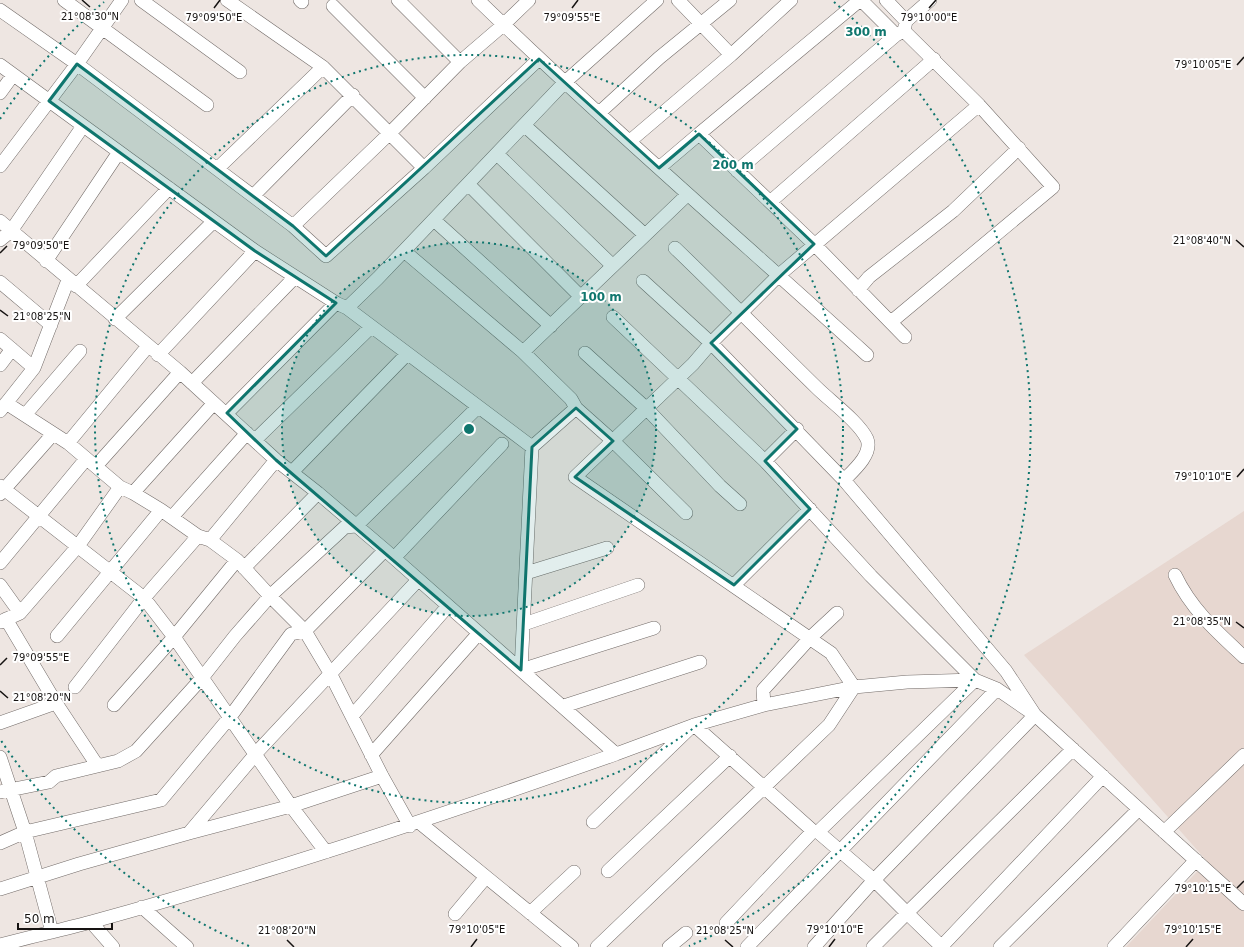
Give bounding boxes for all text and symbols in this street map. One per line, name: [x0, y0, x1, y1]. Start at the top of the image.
text: 21°08'30"N: [61, 11, 119, 22]
text: 79°09'50"E: [186, 12, 242, 23]
text: 79°09'55"E: [544, 12, 600, 23]
text: 79°10'00"E: [901, 12, 957, 23]
text: 300 m: [845, 25, 887, 39]
text: 79°10'05"E: [1175, 59, 1231, 70]
text: 200 m: [712, 158, 754, 172]
text: 21°08'40"N: [1173, 235, 1231, 246]
text: 79°09'50"E: [13, 240, 69, 251]
text: 100 m: [580, 290, 622, 304]
text: 21°08'25"N: [13, 311, 71, 322]
centre of rings: [462, 422, 476, 436]
text: 79°10'10"E: [1175, 471, 1231, 482]
text: 21°08'35"N: [1173, 616, 1231, 627]
text: 79°09'55"E: [13, 652, 69, 663]
text: 21°08'20"N: [13, 692, 71, 703]
text: 79°10'15"E: [1175, 883, 1231, 894]
scale bar: [18, 905, 112, 931]
text: 50 m: [24, 912, 55, 926]
text: 79°10'05"E: [449, 924, 505, 935]
text: 79°10'10"E: [807, 924, 863, 935]
text: 79°10'15"E: [1165, 924, 1221, 935]
text: 21°08'20"N: [258, 925, 316, 936]
text: 21°08'25"N: [696, 925, 754, 936]

